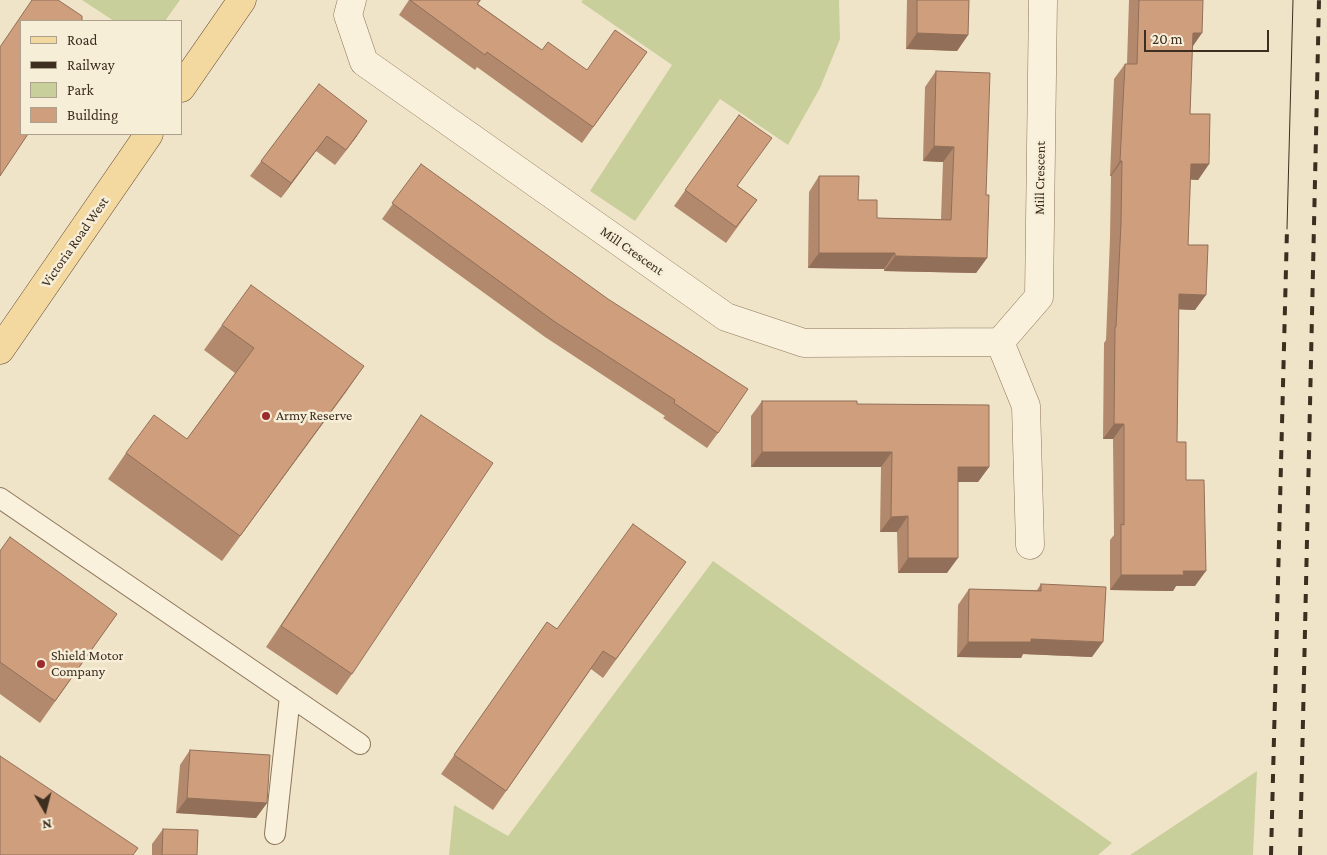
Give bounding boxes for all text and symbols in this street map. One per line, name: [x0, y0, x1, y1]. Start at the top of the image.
legend: [20, 20, 182, 135]
scale bar: [1147, 20, 1272, 52]
text: 20 m: [1152, 31, 1183, 47]
text: Road: [67, 32, 97, 48]
text: Railway: [67, 57, 115, 73]
text: Park: [67, 82, 94, 98]
text: Building: [67, 107, 118, 123]
street label: Mill Crescent: [1031, 141, 1049, 215]
street label: Victoria Road West: [38, 194, 112, 290]
street label: Mill Crescent: [597, 223, 667, 279]
place label: Army Reserve: [276, 408, 352, 424]
marker: Army Reserve: [260, 410, 272, 422]
place label: Shield Motor Company: [51, 648, 124, 680]
marker: Shield Motor Company: [35, 658, 47, 670]
north arrow: [20, 785, 70, 835]
text: N: [41, 816, 53, 833]

